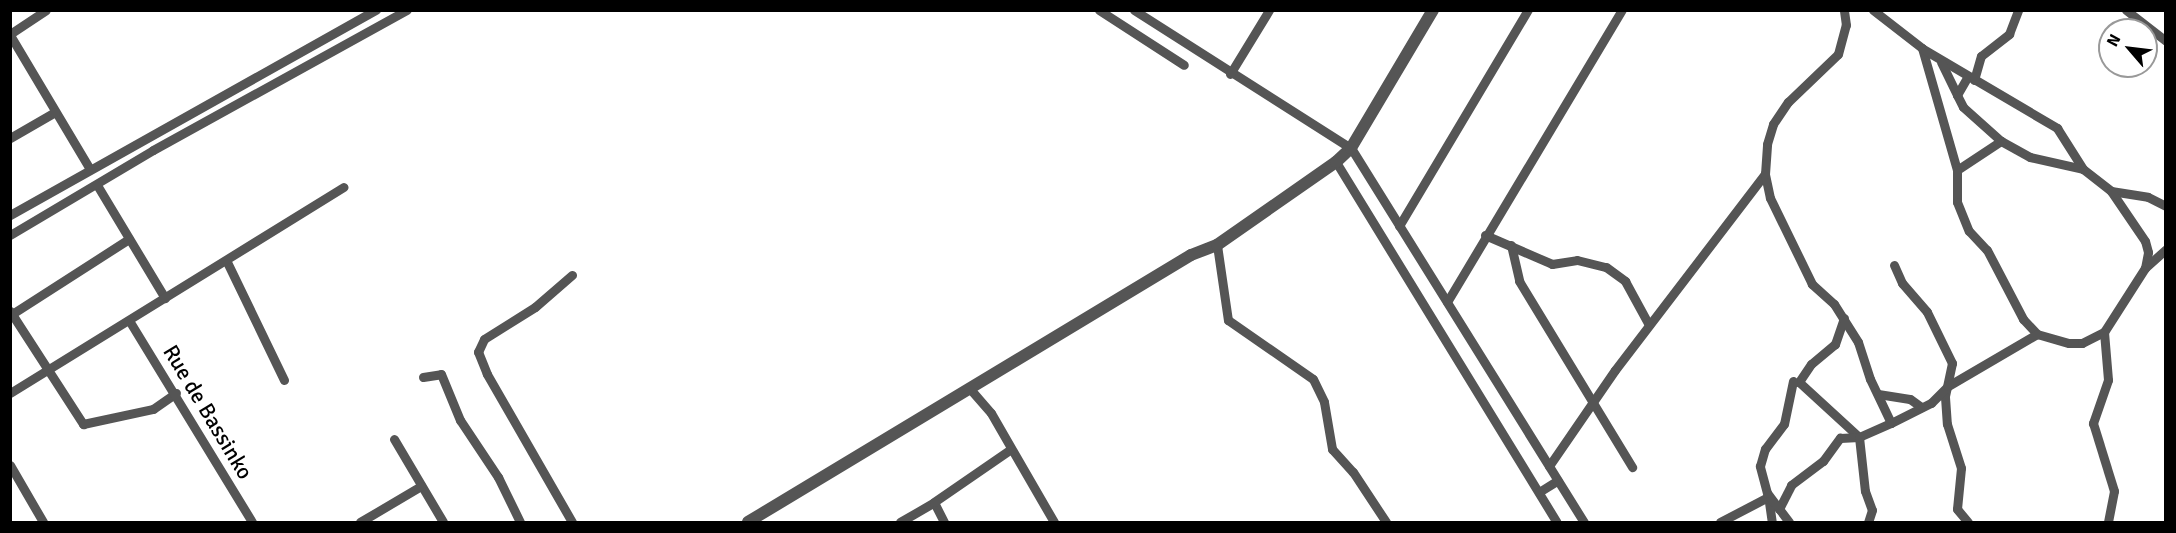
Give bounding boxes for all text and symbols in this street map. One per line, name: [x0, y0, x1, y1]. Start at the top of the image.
north arrow: [2098, 18, 2158, 78]
text: N: [2102, 31, 2125, 50]
street label: Rue de Bassinko: [158, 340, 258, 484]

